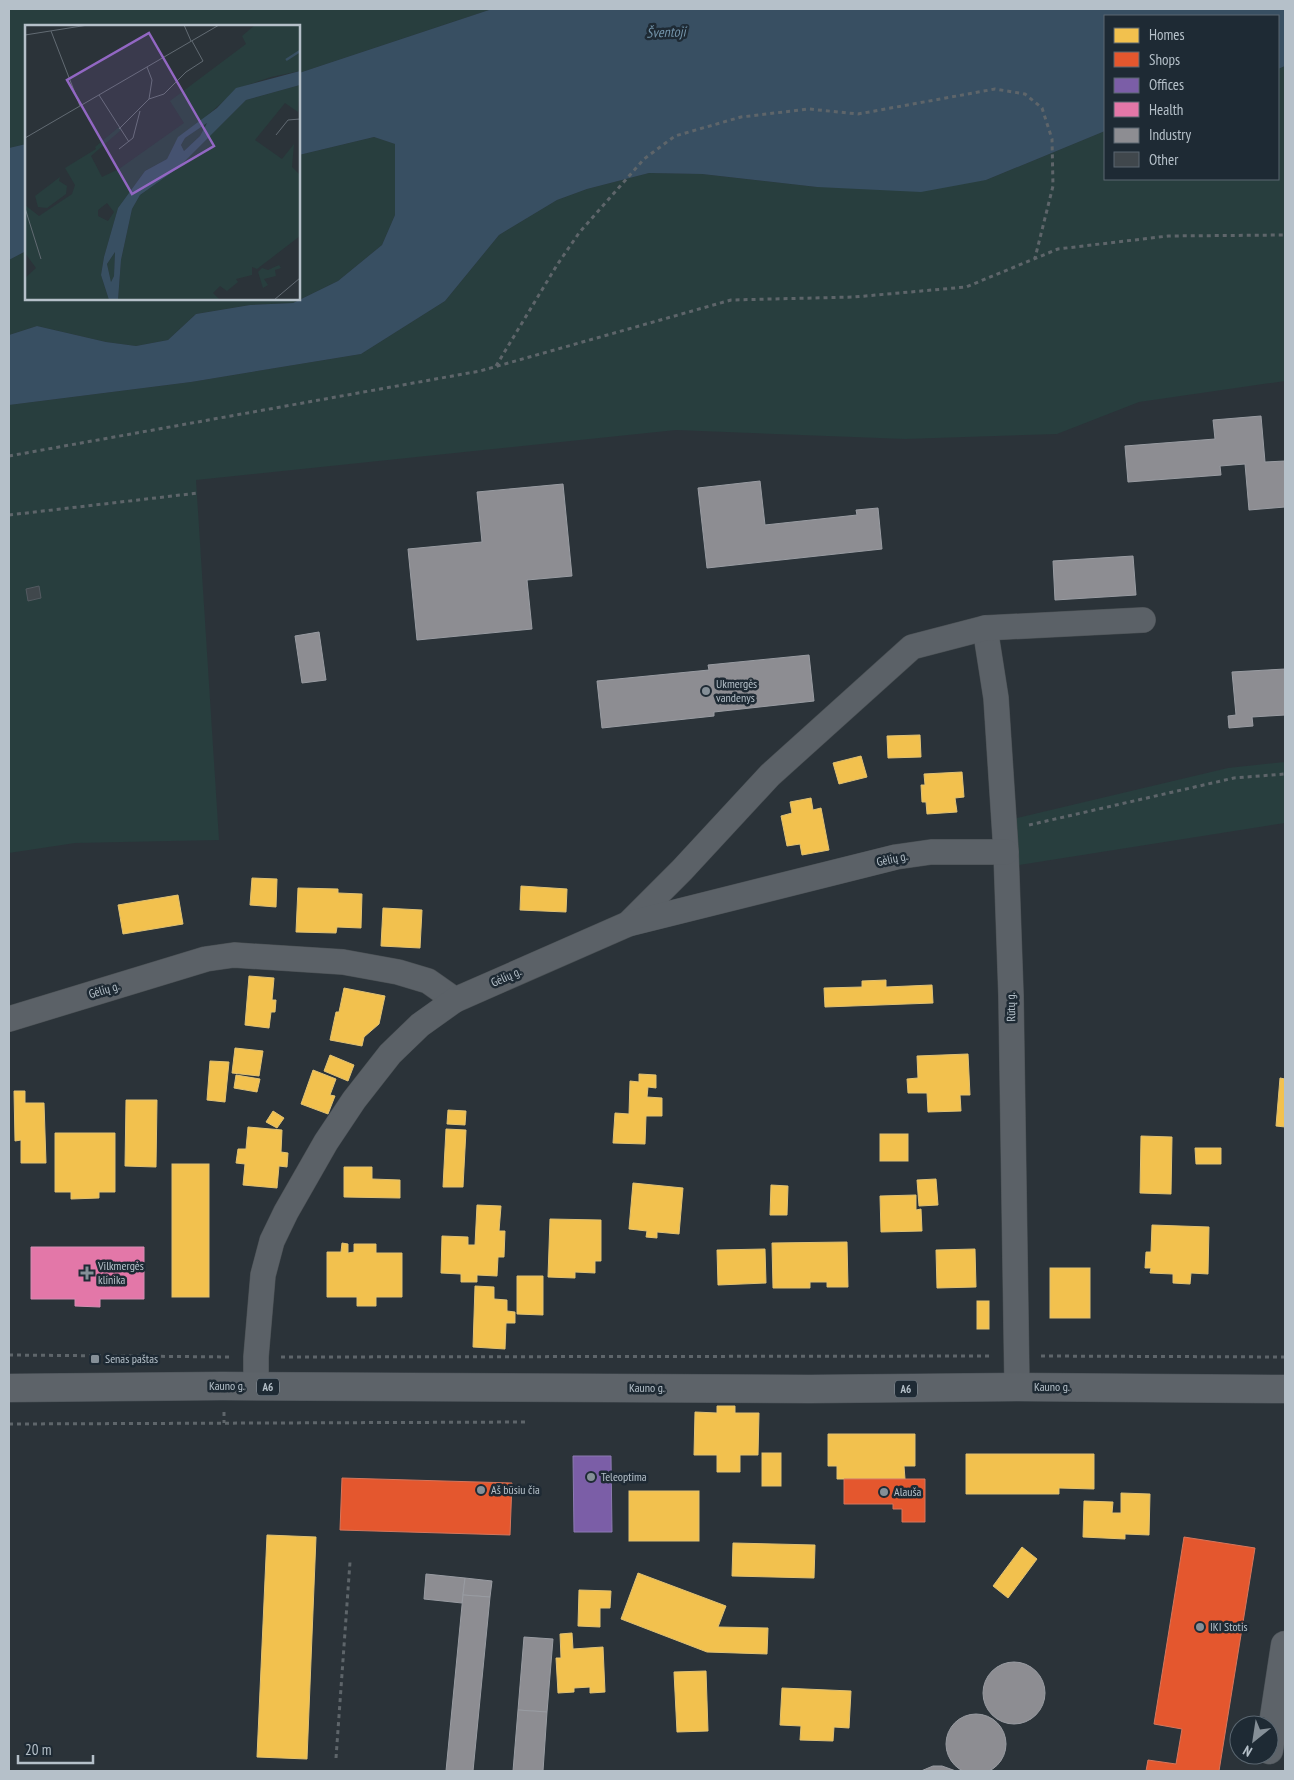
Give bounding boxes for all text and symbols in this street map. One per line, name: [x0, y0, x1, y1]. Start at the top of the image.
legend: [1104, 15, 1279, 180]
water label: Šventoji: [646, 22, 688, 42]
inset map: [25, 25, 300, 300]
text: Homes: [1149, 25, 1185, 44]
text: Shops: [1149, 50, 1180, 69]
text: Offices: [1149, 75, 1184, 94]
text: Health: [1149, 100, 1183, 119]
text: Industry: [1149, 125, 1191, 144]
text: Other: [1149, 150, 1179, 169]
place label: Ukmergės vandenys: [716, 676, 757, 705]
marker: Ukmergės vandenys: [700, 685, 712, 697]
street label: Gėlių g.: [875, 848, 909, 869]
street label: Gėlių g.: [488, 963, 523, 990]
street label: Gėlių g.: [87, 978, 121, 1001]
street label: Rūtų g.: [1003, 992, 1018, 1022]
place label: Vilkmergės klinika: [97, 1258, 144, 1287]
marker: Vilkmergės klinika: [80, 1266, 94, 1280]
place label: Senas paštas: [105, 1351, 158, 1366]
marker: Senas paštas: [89, 1353, 101, 1365]
street label: Kauno g.: [209, 1378, 245, 1393]
road number: A6: [257, 1378, 279, 1395]
street label: Kauno g.: [1034, 1379, 1070, 1394]
street label: Kauno g.: [629, 1380, 665, 1395]
road number: A6: [895, 1380, 917, 1398]
place label: Teleoptima: [601, 1469, 647, 1484]
marker: Teleoptima: [585, 1471, 597, 1483]
place label: Aš būsiu čia: [491, 1482, 540, 1497]
marker: Aš būsiu čia: [475, 1484, 487, 1496]
place label: Alauša: [894, 1484, 922, 1499]
marker: Alauša: [878, 1486, 890, 1498]
place label: IKI Stotis: [1210, 1619, 1248, 1634]
marker: IKI Stotis: [1194, 1621, 1206, 1633]
north arrow: [1229, 1715, 1279, 1765]
scale bar: [18, 1732, 92, 1764]
text: 20 m: [25, 1740, 51, 1759]
text: N: [1240, 1742, 1255, 1761]

